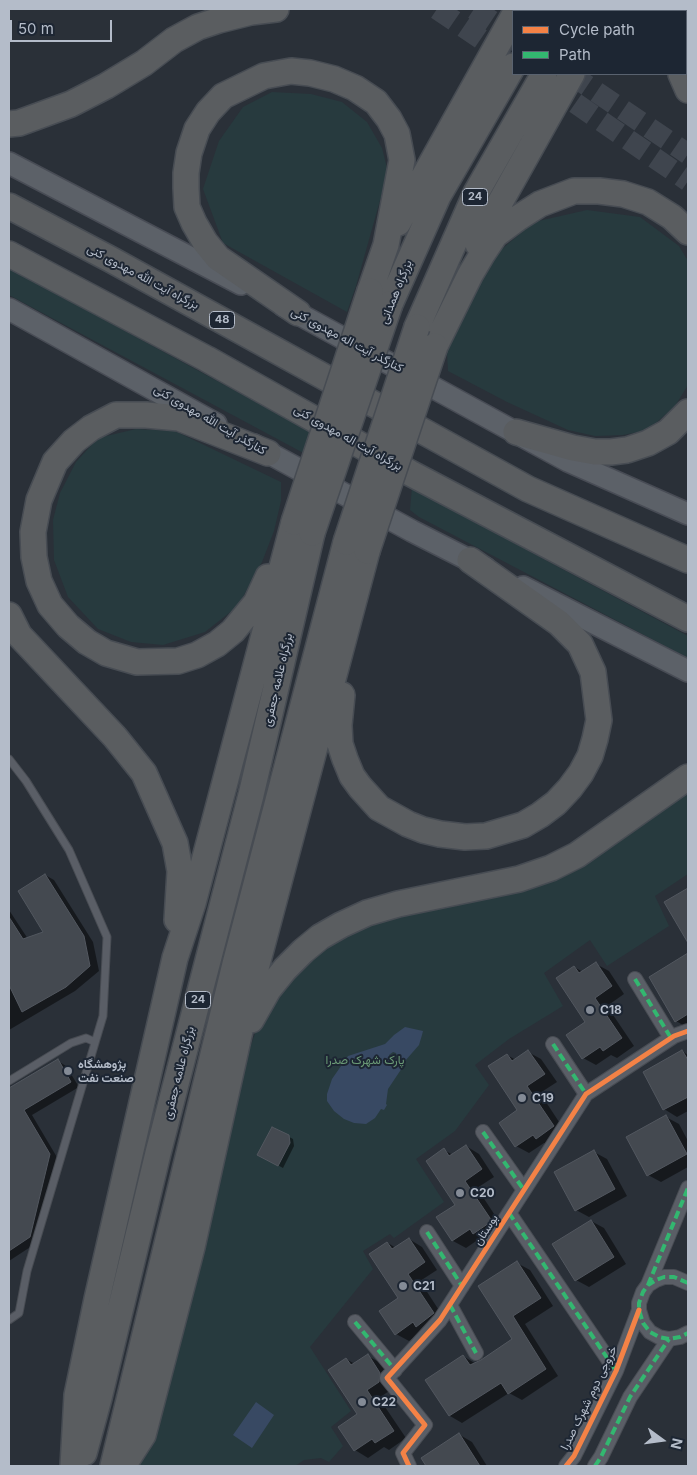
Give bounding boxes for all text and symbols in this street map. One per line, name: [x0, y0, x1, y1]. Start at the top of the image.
scale bar: [12, 10, 115, 42]
legend: [512, 10, 687, 75]
text: 50 m: [18, 19, 54, 38]
text: Cycle path: [559, 20, 635, 39]
text: Path: [559, 45, 591, 64]
road number: 24: [462, 188, 488, 206]
street label: بزرگراه آیت الله مهدوی کنی: [85, 241, 201, 313]
street label: بزرگراه همدانی: [377, 258, 415, 326]
street label: کنارگذر آیت اله مهدوی کنی: [289, 304, 405, 376]
road number: 48: [210, 312, 234, 328]
street label: کنارگذر آیت الله مهدوی کنی: [151, 382, 269, 458]
street label: بزرگراه آیت اله مهدوی کنی: [291, 402, 405, 474]
street label: بزرگراه علامه جعفری: [260, 632, 296, 728]
road number: 24: [186, 992, 210, 1008]
place label: C18: [600, 1003, 622, 1017]
marker: C18: [584, 1004, 596, 1016]
street label: بزرگراه علامه جعفری: [160, 1025, 198, 1121]
park label: پارک شهرک صدرا: [325, 1053, 405, 1067]
place label: پژوهشگاه صنعت نفت: [78, 1057, 134, 1085]
marker: پژوهشگاه صنعت نفت: [62, 1065, 74, 1077]
place label: C19: [532, 1091, 554, 1105]
marker: C19: [516, 1092, 528, 1104]
place label: C20: [470, 1186, 495, 1200]
marker: C20: [454, 1187, 466, 1199]
street label: بوستان: [471, 1212, 501, 1248]
place label: C21: [413, 1279, 435, 1293]
marker: C21: [397, 1280, 409, 1292]
street label: خروجی دوم شهرک صدرا: [558, 1344, 620, 1452]
place label: C22: [372, 1395, 396, 1409]
marker: C22: [356, 1396, 368, 1408]
north arrow: [637, 1415, 687, 1465]
text: N: [668, 1437, 687, 1451]

